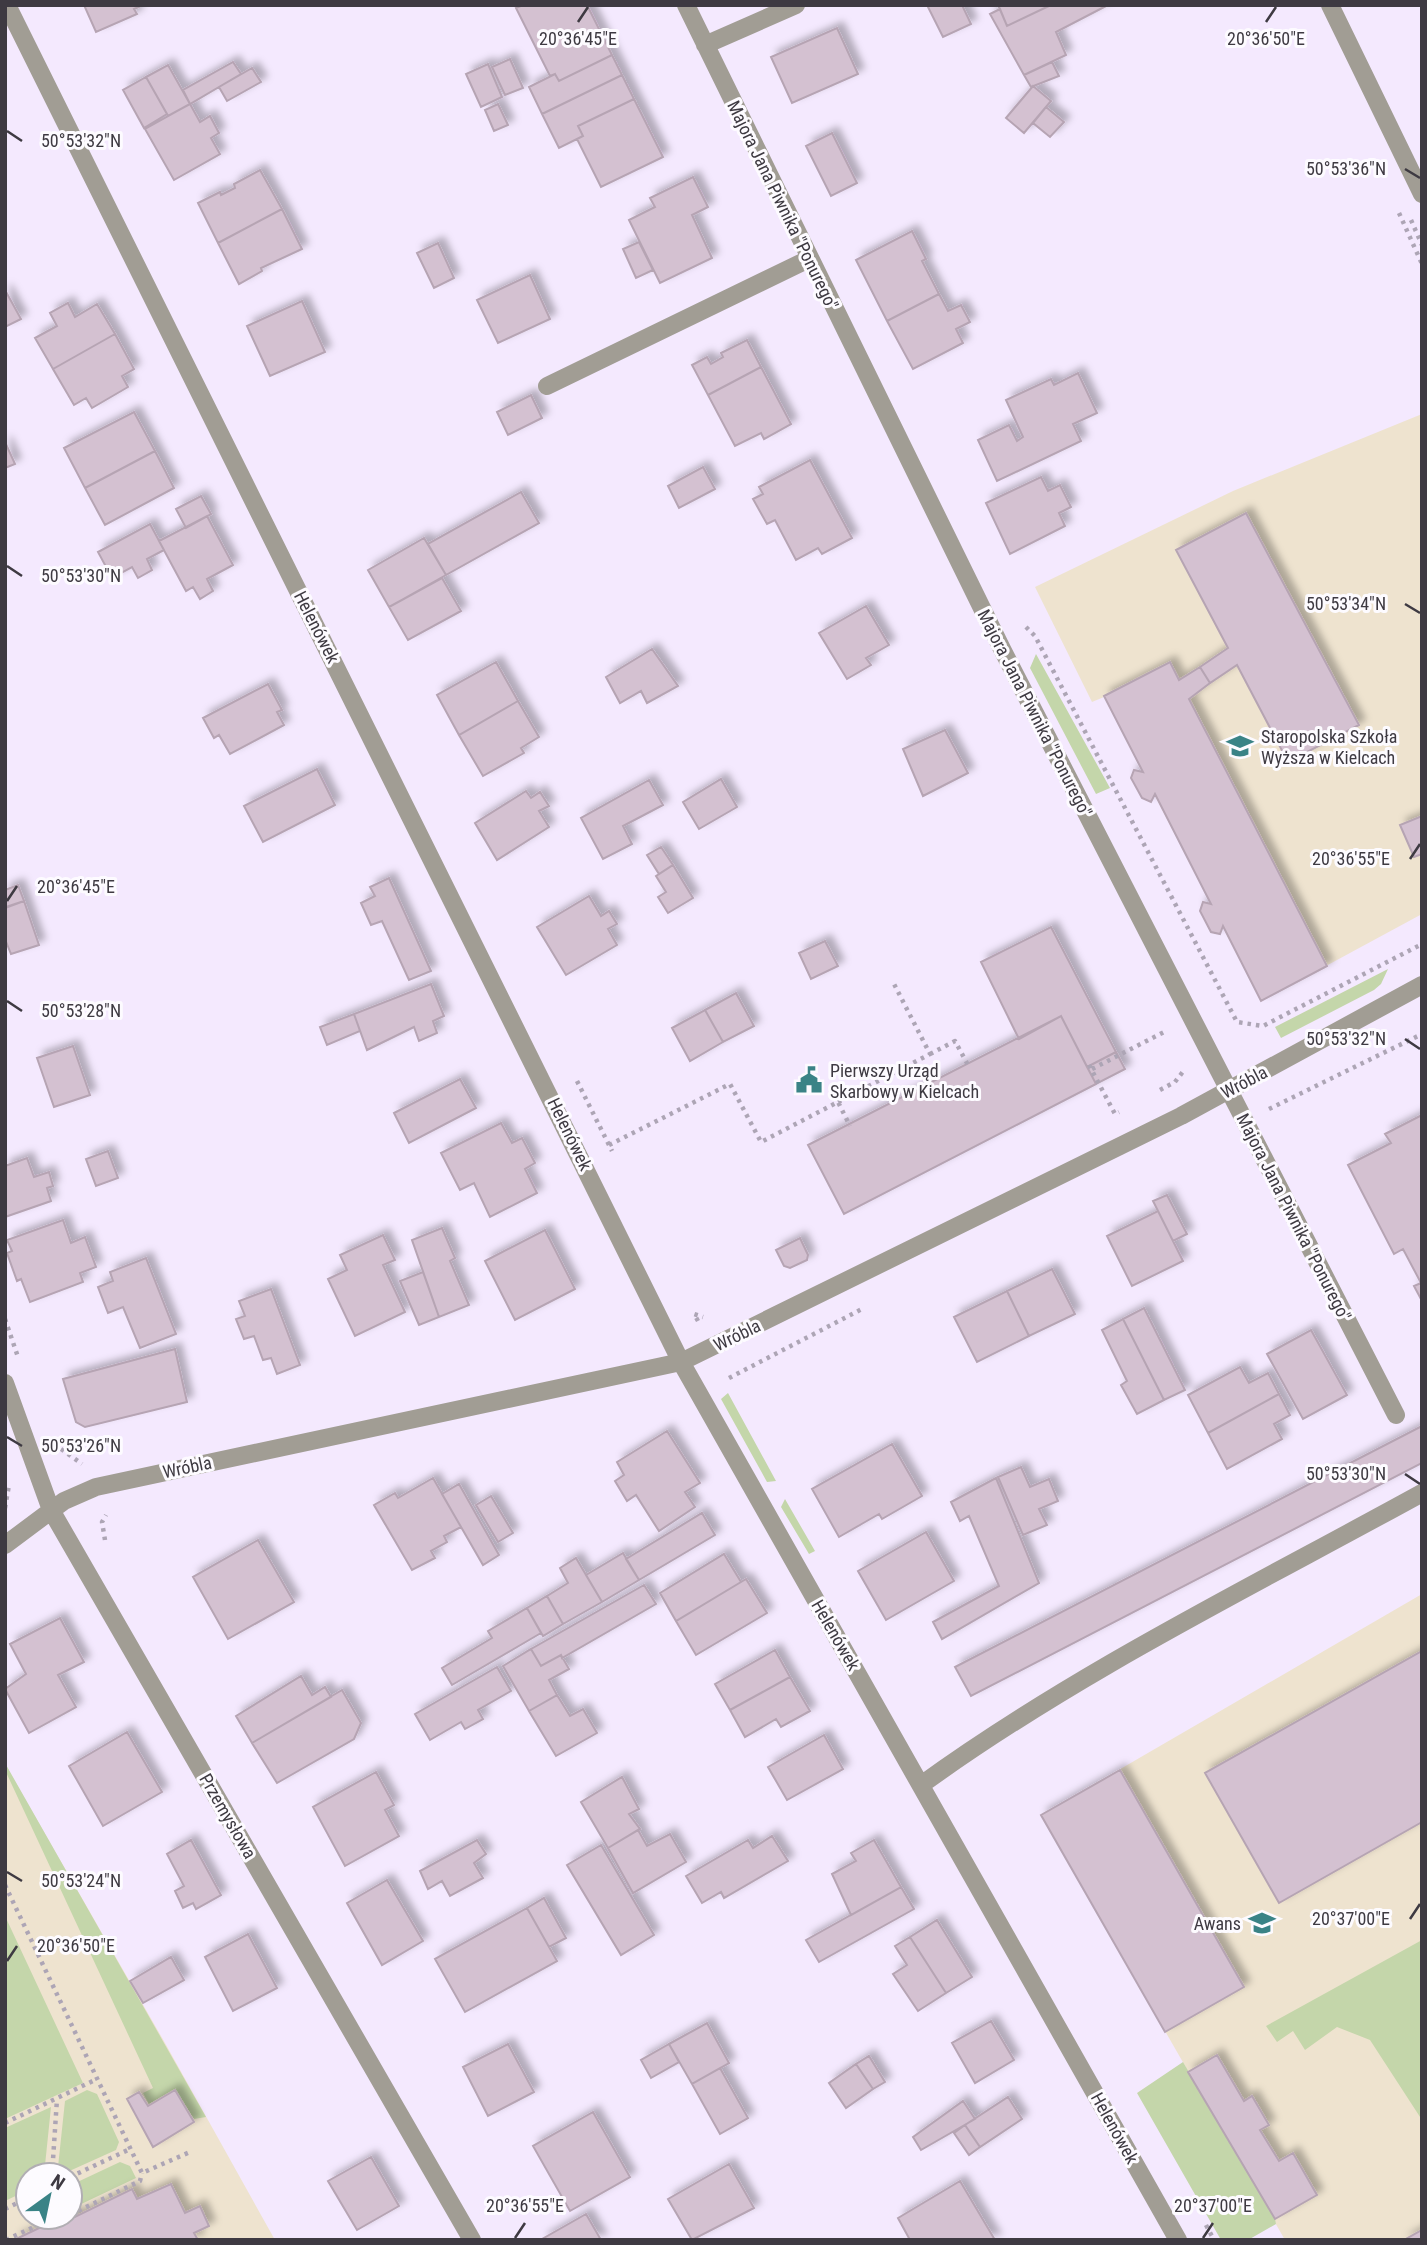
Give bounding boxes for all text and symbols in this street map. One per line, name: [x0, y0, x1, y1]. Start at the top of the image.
text: 20°36'45"E: [539, 28, 617, 49]
text: 20°36'50"E: [1227, 28, 1305, 49]
street label: Majora Jana Piwnika "Ponurego": [723, 97, 843, 313]
text: 50°53'32"N: [41, 130, 121, 151]
text: 50°53'36"N: [1306, 158, 1386, 179]
text: 50°53'30"N: [41, 565, 121, 586]
street label: Helenówek: [290, 587, 344, 667]
text: 50°53'34"N: [1306, 593, 1386, 614]
street label: Majora Jana Piwnika "Ponurego": [973, 606, 1097, 820]
place label: Staropolska Szkoła Wyższa w Kielcach: [1261, 726, 1397, 768]
school or university icon: Staropolska Szkoła Wyższa w Kielcach: [1225, 731, 1255, 761]
text: 20°36'55"E: [1312, 848, 1390, 869]
text: 20°36'45"E: [37, 876, 115, 897]
text: 50°53'28"N: [41, 1000, 121, 1021]
text: 50°53'32"N: [1306, 1028, 1386, 1049]
place label: Pierwszy Urząd Skarbowy w Kielcach: [830, 1060, 979, 1102]
street label: Wróbla: [1217, 1061, 1271, 1103]
public building icon: Pierwszy Urząd Skarbowy w Kielcach: [794, 1065, 824, 1095]
street label: Helenówek: [543, 1094, 597, 1174]
street label: Majora Jana Piwnika "Ponurego": [1232, 1110, 1356, 1324]
street label: Wróbla: [710, 1315, 764, 1355]
text: 50°53'26"N: [41, 1435, 121, 1456]
street label: Wróbla: [161, 1452, 213, 1482]
text: 50°53'30"N: [1306, 1463, 1386, 1484]
street label: Helenówek: [807, 1596, 865, 1674]
street label: Przemysłowa: [195, 1770, 261, 1862]
text: 50°53'24"N: [41, 1870, 121, 1891]
school or university icon: Awans: [1247, 1908, 1277, 1938]
text: 20°37'00"E: [1312, 1908, 1390, 1929]
place label: Awans: [1194, 1913, 1241, 1934]
text: 20°36'50"E: [37, 1935, 115, 1956]
street label: Helenówek: [1087, 2089, 1143, 2167]
north arrow: [14, 2161, 84, 2231]
text: N: [47, 2169, 69, 2195]
text: 20°36'55"E: [486, 2195, 564, 2216]
text: 20°37'00"E: [1174, 2195, 1252, 2216]

